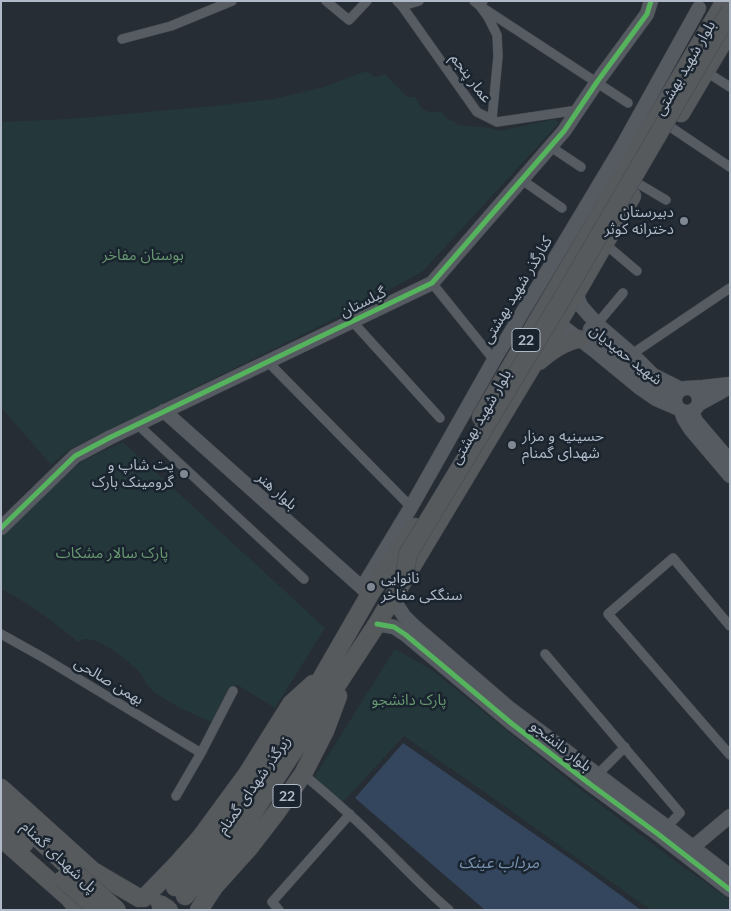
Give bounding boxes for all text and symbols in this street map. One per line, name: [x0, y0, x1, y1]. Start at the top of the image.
street label: بلوار شهید بهشتی: [651, 17, 719, 119]
street label: عمار پنجم: [446, 50, 496, 106]
place label: دبیرستان دخترانه کوثر: [604, 203, 674, 238]
marker: دبیرستان دخترانه کوثر: [678, 215, 690, 227]
street label: کنارگذر شهید بهشتی: [478, 233, 556, 347]
park label: بوستان مفاخر: [102, 246, 184, 264]
street label: گیلستان: [337, 283, 389, 321]
street label: شهید حمیدیان: [586, 321, 666, 389]
road number: 22: [512, 328, 540, 352]
street label: بلوار شهید بهشتی: [447, 366, 515, 468]
place label: حسینیه و مزار شهدای گمنام: [522, 427, 604, 462]
marker: حسینیه و مزار شهدای گمنام: [506, 439, 518, 451]
place label: پت شاپ و گرومینک بارک: [92, 456, 174, 491]
marker: پت شاپ و گرومینک بارک: [178, 468, 190, 480]
street label: بلوار هنر: [253, 468, 301, 514]
park label: پارک سالار مشکات: [56, 544, 168, 562]
place label: نانوایی سنگکی مفاخر: [381, 569, 462, 604]
marker: نانوایی سنگکی مفاخر: [365, 581, 377, 593]
street label: بهمن صالحی: [71, 653, 147, 709]
park label: پارک دانشجو: [372, 691, 446, 709]
street label: بلوار دانشجو: [527, 717, 595, 775]
street label: زیرگذر شهدای گمنام: [213, 732, 295, 838]
road number: 22: [273, 784, 301, 808]
street label: پل شهدای گمنام: [17, 817, 101, 897]
water label: مرداب عینک: [459, 853, 539, 873]

